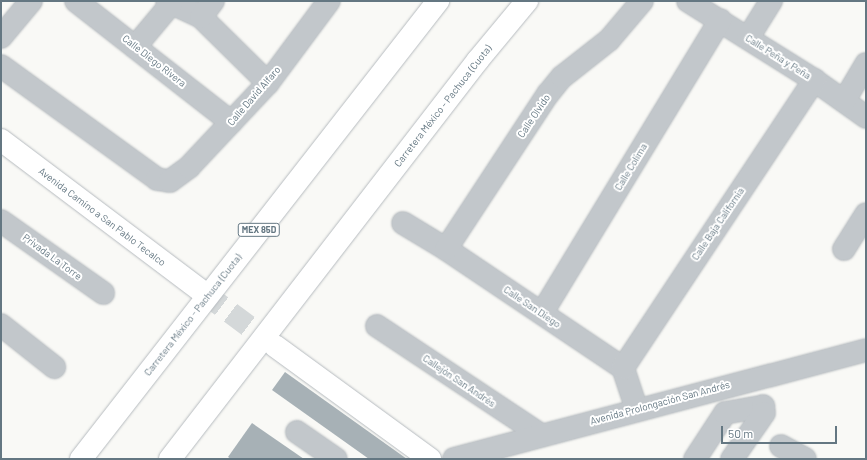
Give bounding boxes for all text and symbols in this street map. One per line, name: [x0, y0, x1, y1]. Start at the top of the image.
street label: Calle Peña y Peña: [743, 32, 813, 82]
street label: Calle Diego Rivera: [120, 33, 188, 89]
street label: Carretera México - Pachuca (Cuota): [392, 43, 494, 169]
street label: Calle David Alfaro: [225, 64, 283, 128]
street label: Calle Olvido: [515, 92, 553, 140]
street label: Calle Colima: [612, 141, 650, 193]
street label: Avenida Camino a San Pablo Tecalco: [36, 165, 168, 269]
street label: Calle Baja California: [689, 185, 747, 263]
road number: MEX 85D: [237, 223, 281, 237]
street label: Privada La Torre: [20, 232, 84, 282]
street label: Carretera México - Pachuca (Cuota): [142, 252, 244, 378]
street label: Calle San Diego: [501, 284, 563, 330]
street label: Callejón San Andrés: [420, 352, 498, 410]
street label: Avenida Prolongación San Andrés: [589, 379, 731, 427]
scale bar: [723, 418, 839, 444]
text: 50 m: [728, 426, 753, 440]

